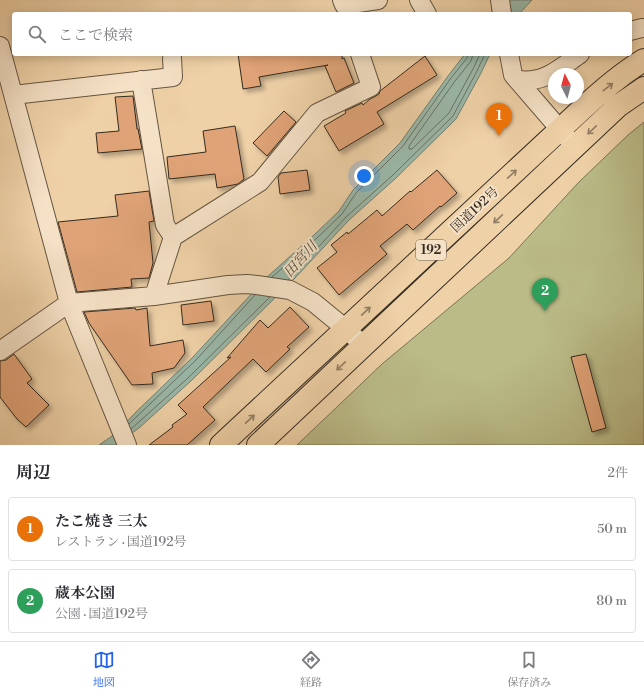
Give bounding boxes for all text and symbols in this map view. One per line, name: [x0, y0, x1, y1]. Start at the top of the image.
search box: [12, 12, 632, 56]
icon: search: [26, 23, 48, 45]
text: ここで検索: [58, 26, 133, 45]
north arrow: [548, 68, 584, 104]
one-way arrow: [602, 82, 613, 91]
pin: 1: [486, 103, 512, 136]
one-way arrow: [587, 126, 598, 135]
your location: [354, 166, 374, 186]
one-way arrow: [506, 170, 517, 179]
street label: 国道192号: [447, 184, 502, 236]
one-way arrow: [493, 215, 503, 224]
water label: 田宮川: [280, 237, 323, 281]
road number: 192: [416, 240, 446, 260]
pin: 2: [532, 278, 558, 311]
one-way arrow: [361, 306, 371, 316]
one-way arrow: [336, 361, 347, 370]
one-way arrow: [245, 414, 255, 423]
text: 周辺: [16, 462, 50, 484]
text: 2件: [608, 465, 628, 481]
text: たこ焼き 三太: [55, 512, 147, 531]
text: 1: [27, 521, 33, 537]
text: 50 m: [597, 521, 627, 537]
text: レストラン · 国道192号: [55, 534, 187, 550]
text: 蔵本公園: [55, 584, 115, 603]
text: 2: [26, 593, 34, 609]
text: 80 m: [596, 593, 627, 609]
text: 公園 · 国道192号: [55, 606, 148, 622]
tab: 地図: [93, 649, 115, 690]
tab: 経路: [300, 649, 322, 690]
tab: 保存済み: [507, 649, 551, 690]

